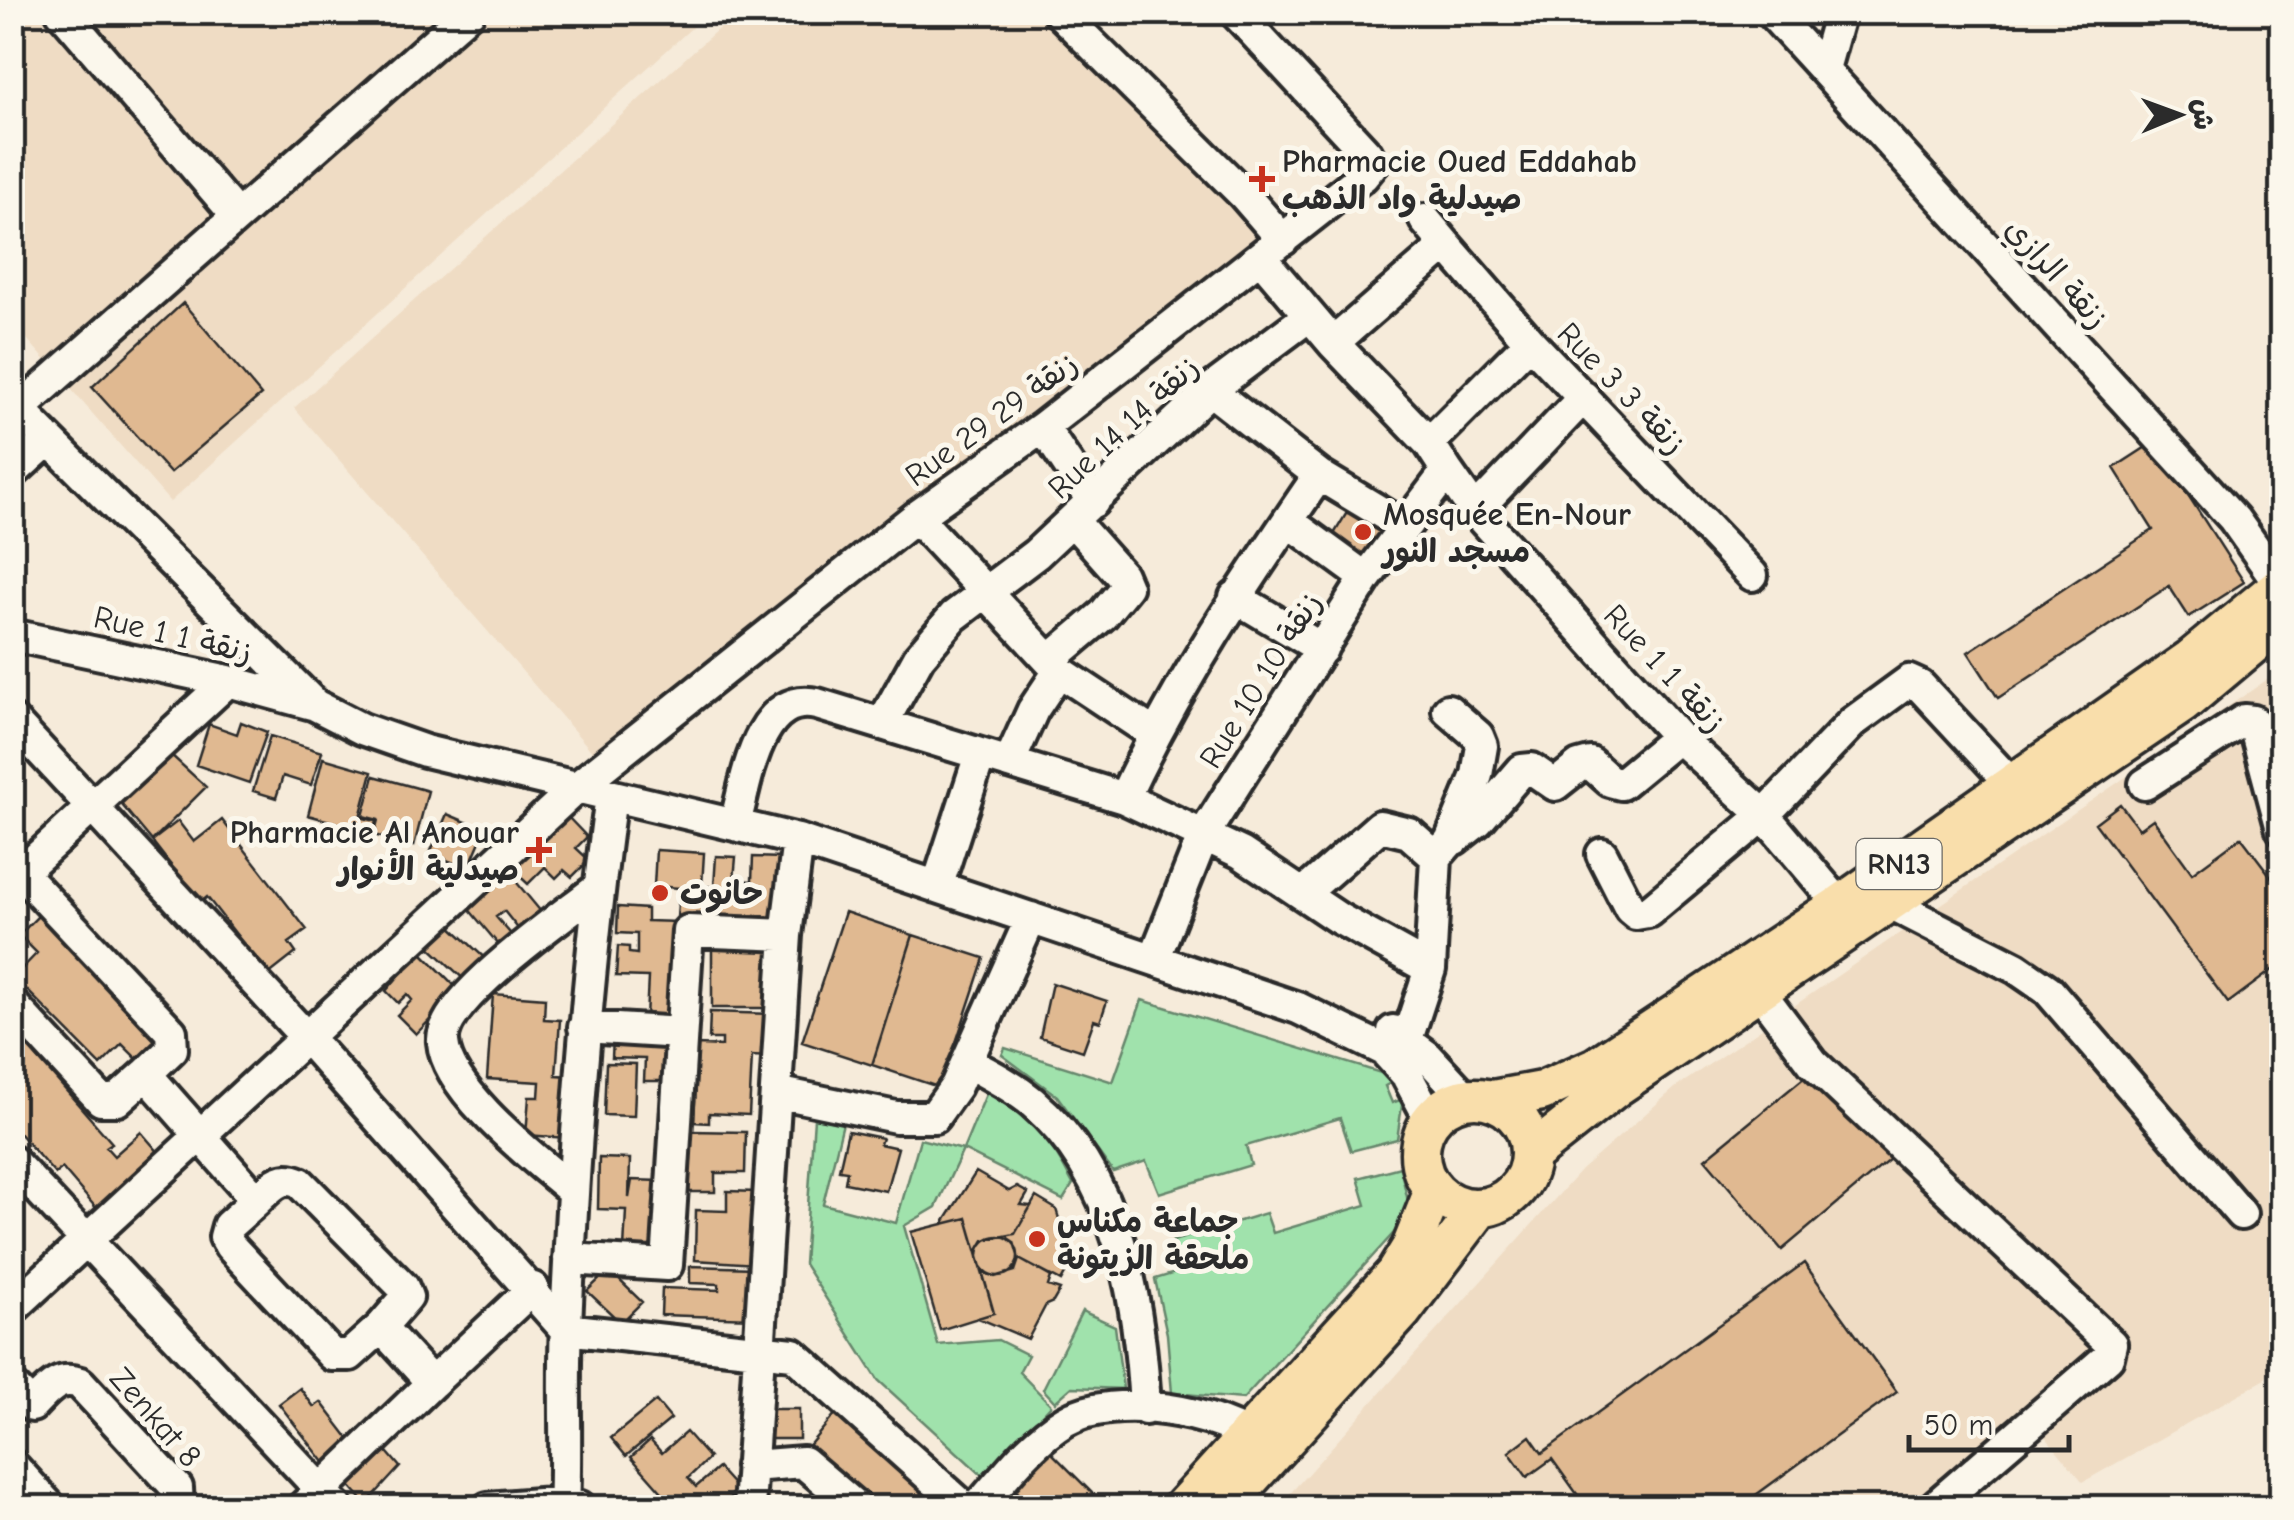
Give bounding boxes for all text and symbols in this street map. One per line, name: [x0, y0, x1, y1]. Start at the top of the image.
north arrow: [2129, 65, 2229, 165]
text: ش: [2187, 99, 2219, 130]
place label: Pharmacie Oued Eddahab صيدلية واد الذهب: [1282, 143, 1637, 218]
marker: Pharmacie Oued Eddahab صيدلية واد الذهب: [1251, 168, 1273, 190]
street label: زنقة الرازي: [1994, 210, 2116, 339]
street label: Rue 3 زنقة 3: [1550, 315, 1693, 462]
street label: Rue 29 زنقة 29: [898, 345, 1084, 494]
street label: Rue 14 زنقة 14: [1040, 348, 1206, 506]
place label: Mosquée En-Nour مسجد النور: [1380, 496, 1631, 572]
marker: Mosquée En-Nour مسجد النور: [1352, 521, 1374, 543]
street label: Rue 10 زنقة 10: [1192, 586, 1329, 775]
street label: Rue 1 زنقة 1: [1596, 597, 1733, 740]
street label: Rue 1 زنقة 1: [90, 598, 256, 671]
place label: Pharmacie Al Anouar صيدلية الأنوار: [230, 814, 519, 889]
marker: Pharmacie Al Anouar صيدلية الأنوار: [528, 839, 550, 861]
road number: RN13: [1856, 839, 1942, 889]
place label: حانوت: [680, 875, 762, 913]
marker: حانوت: [649, 882, 671, 904]
place label: جماعة مكناس ملحقة الزيتونة: [1057, 1203, 1249, 1279]
marker: جماعة مكناس ملحقة الزيتونة: [1026, 1228, 1048, 1250]
street label: Zenkat 8: [102, 1360, 209, 1475]
scale bar: [1909, 1390, 2069, 1452]
text: 50 m: [1924, 1408, 1993, 1443]

